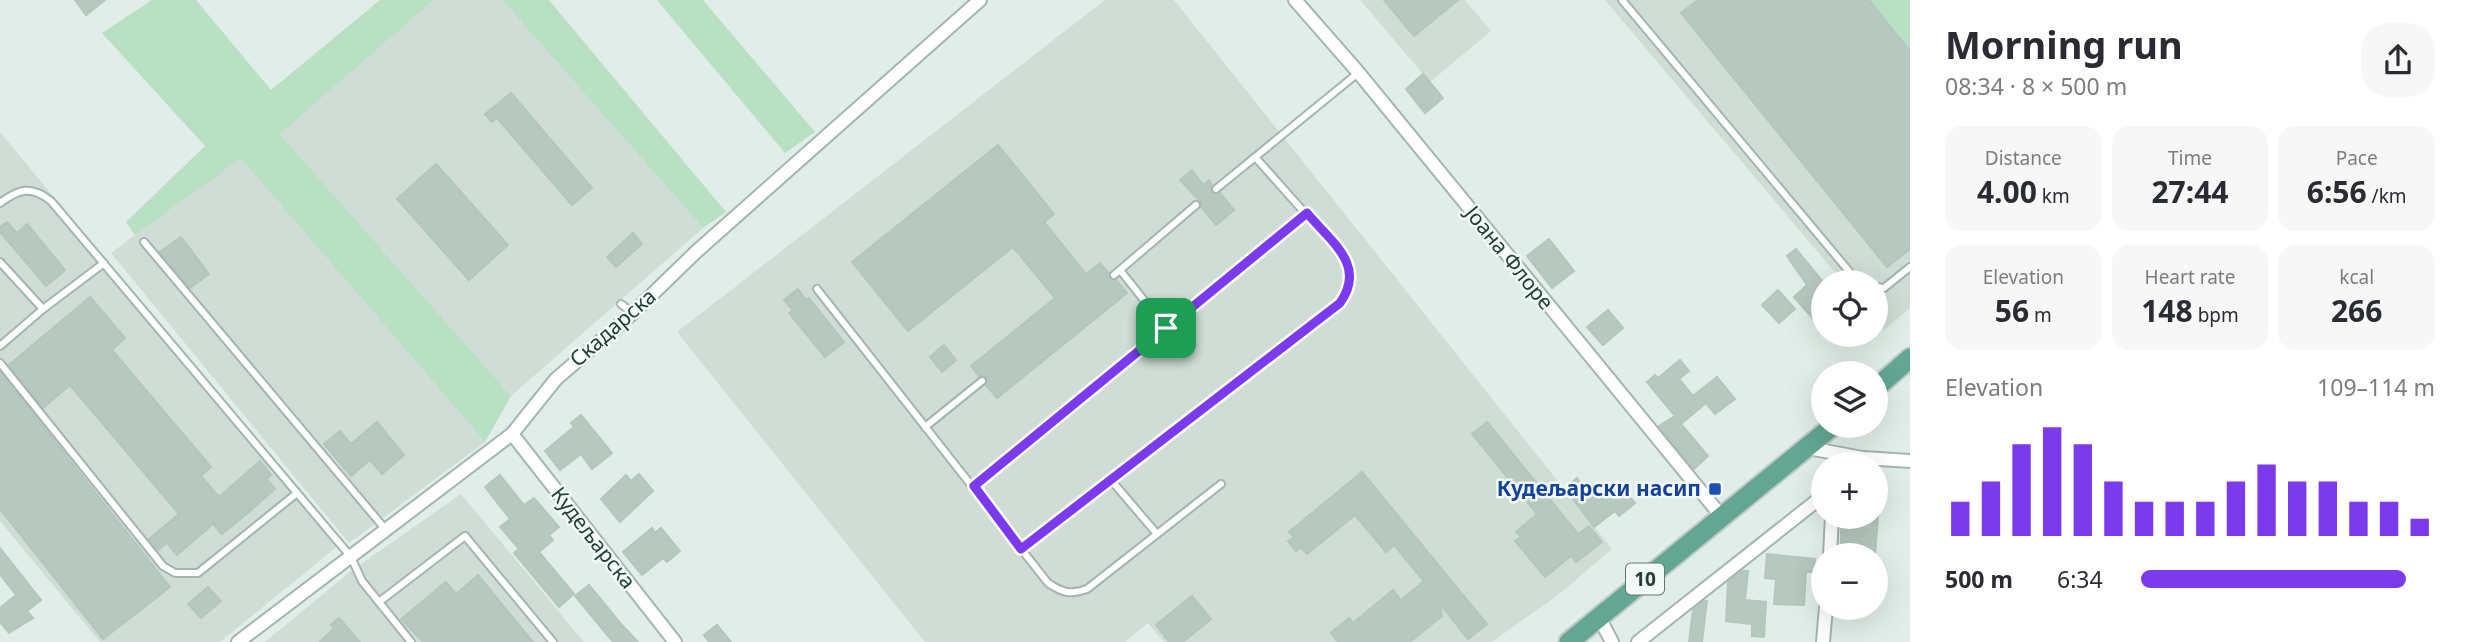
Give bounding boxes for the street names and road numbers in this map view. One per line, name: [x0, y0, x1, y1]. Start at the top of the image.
street label: Јоана Флоре: [1458, 198, 1560, 315]
street label: Скадарска: [563, 282, 661, 373]
street label: Кудељарска: [545, 481, 642, 594]
road number: 10: [1626, 564, 1664, 594]

